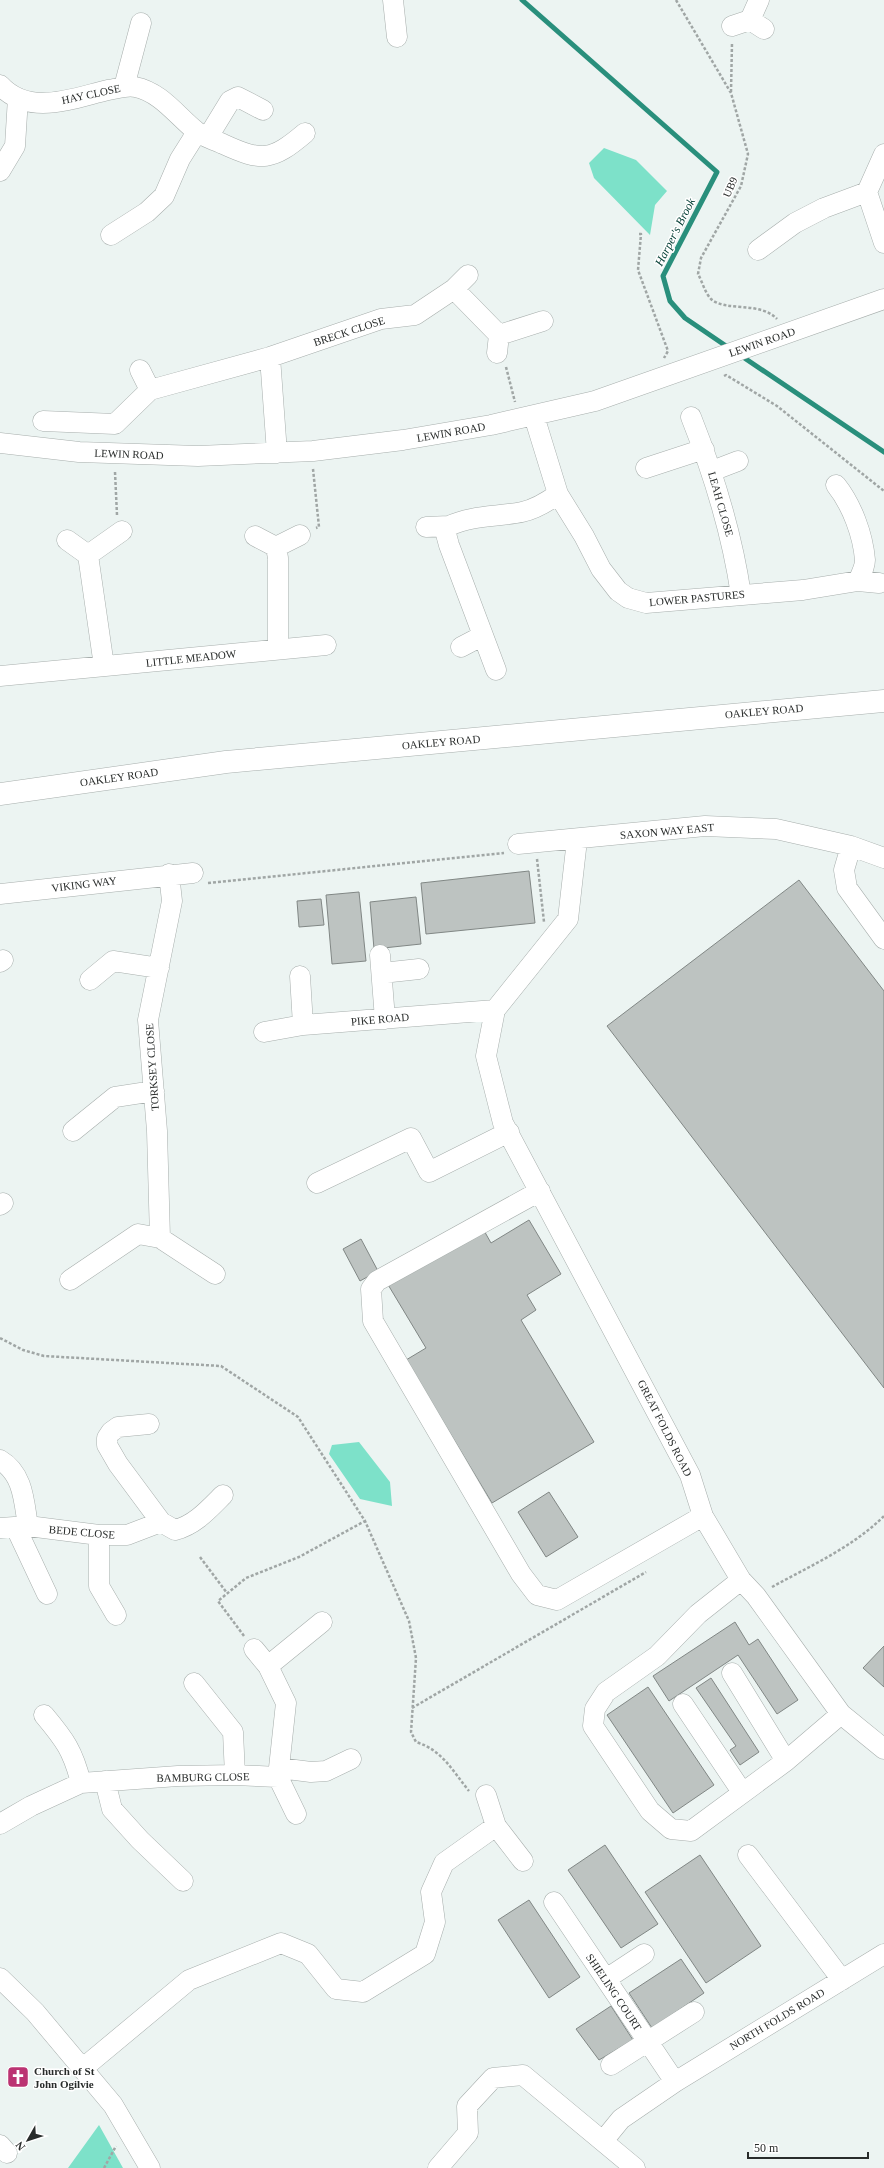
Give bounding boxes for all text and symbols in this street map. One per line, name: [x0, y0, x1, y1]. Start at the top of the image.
street label: HAY CLOSE: [60, 82, 122, 106]
street label: UB9: [720, 175, 740, 199]
water label: Harper's Brook: [651, 195, 698, 269]
street label: BRECK CLOSE: [312, 314, 386, 348]
street label: LEWIN ROAD: [727, 325, 797, 359]
street label: LEWIN ROAD: [416, 420, 486, 444]
street label: LEWIN ROAD: [94, 447, 164, 461]
street label: LEAH CLOSE: [706, 470, 736, 538]
street label: LOWER PASTURES: [649, 588, 745, 608]
street label: LITTLE MEADOW: [145, 647, 237, 669]
street label: OAKLEY ROAD: [724, 702, 804, 720]
street label: OAKLEY ROAD: [401, 733, 481, 751]
street label: OAKLEY ROAD: [79, 766, 159, 788]
street label: SAXON WAY EAST: [619, 821, 715, 841]
street label: VIKING WAY: [51, 874, 117, 894]
street label: PIKE ROAD: [350, 1010, 410, 1028]
street label: TORKSEY CLOSE: [143, 1023, 161, 1111]
street label: GREAT FOLDS ROAD: [635, 1378, 695, 1478]
street label: BEDE CLOSE: [48, 1523, 116, 1541]
street label: BAMBURG CLOSE: [156, 1770, 250, 1784]
street label: SHIELING COURT: [584, 1951, 644, 2033]
street label: NORTH FOLDS ROAD: [727, 1986, 827, 2052]
church icon: Church of St John Ogilvie: [5, 2064, 31, 2090]
place label: Church of St John Ogilvie: [34, 2065, 95, 2090]
north arrow: [8, 2120, 48, 2160]
scale bar: [748, 2134, 868, 2160]
text: N: [13, 2139, 27, 2153]
text: 50 m: [754, 2141, 779, 2155]

